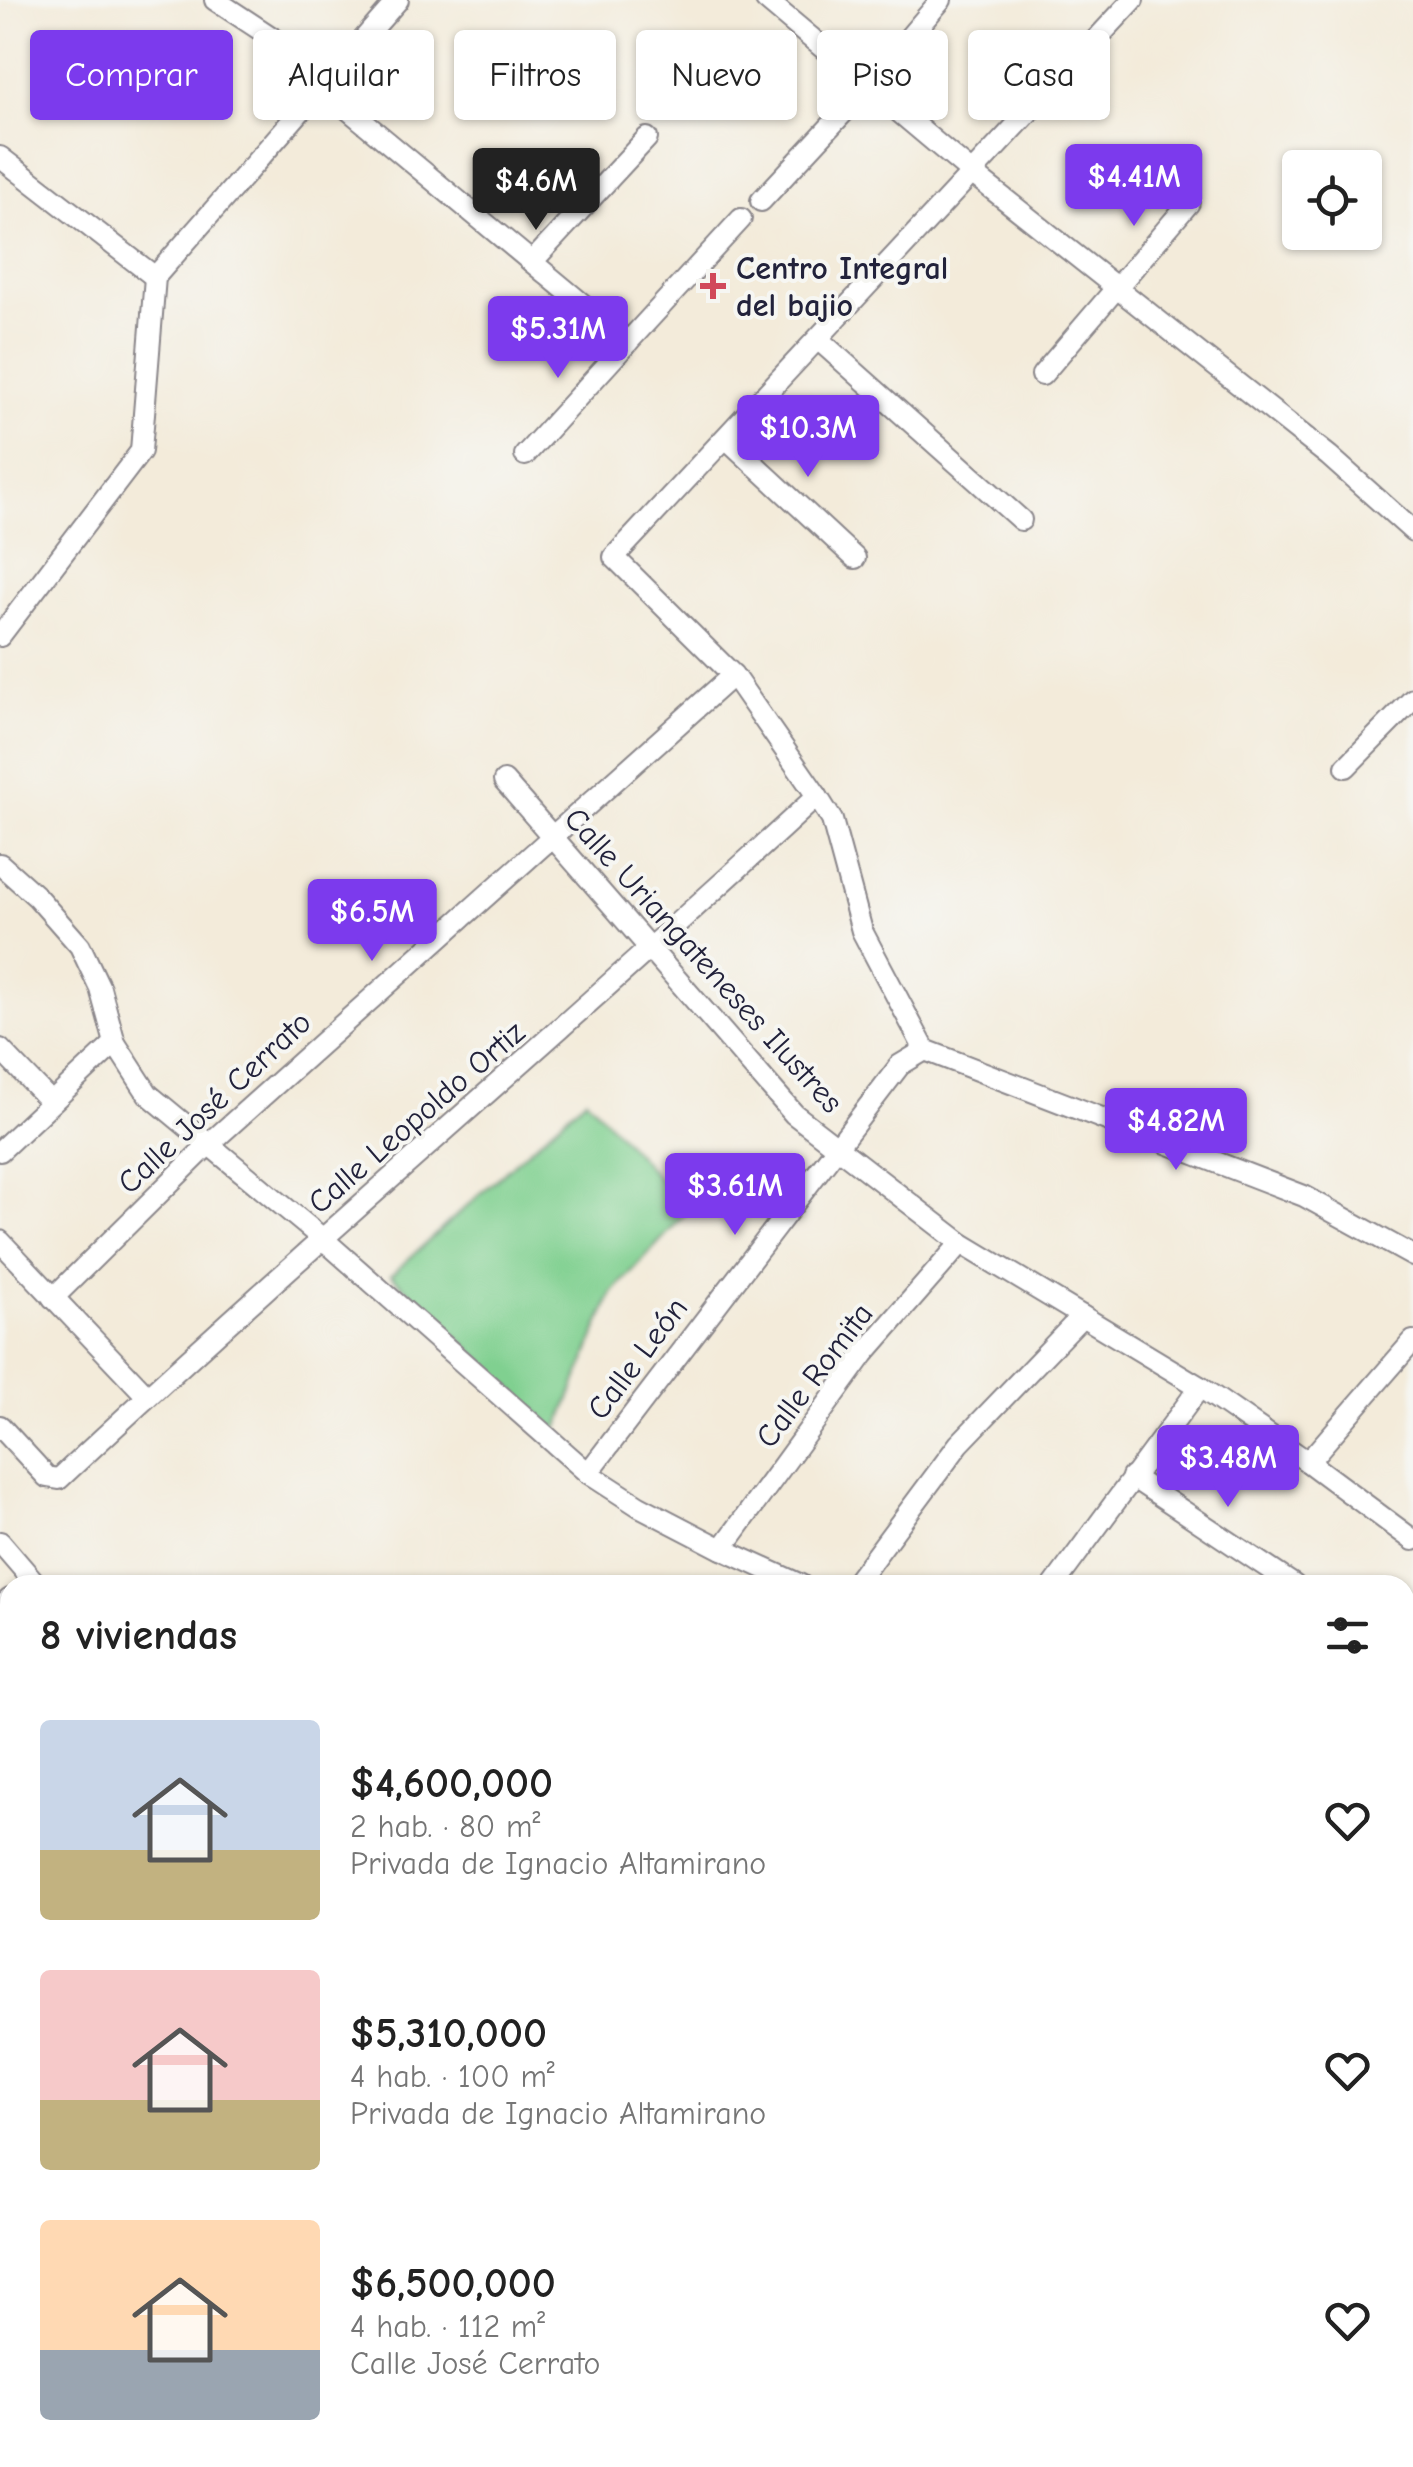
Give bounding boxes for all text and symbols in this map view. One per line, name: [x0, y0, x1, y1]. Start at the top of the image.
chip: Comprar: [30, 30, 233, 120]
chip: Alquilar: [253, 30, 434, 120]
chip: Filtros: [454, 30, 616, 120]
chip: Nuevo: [636, 30, 797, 120]
chip: Piso: [817, 30, 948, 120]
chip: Casa: [968, 30, 1110, 120]
pin: $4.41M: [1053, 144, 1215, 229]
pin: $4.6M: [466, 148, 606, 233]
map controls: [1282, 150, 1382, 250]
button: locate: [1282, 150, 1382, 250]
text: $4.41M: [1087, 158, 1181, 195]
text: $4.6M: [495, 162, 577, 199]
place label: Centro Integral del bajio: [736, 250, 948, 324]
marker: Centro Integral del bajio: [700, 273, 726, 299]
pin: $5.31M: [477, 296, 639, 381]
text: $5.31M: [510, 310, 606, 347]
pin: $10.3M: [727, 395, 889, 480]
text: $10.3M: [759, 409, 857, 446]
street label: Calle Uriangateneses Ilustres: [557, 800, 850, 1120]
pin: $6.5M: [302, 879, 442, 964]
text: $6.5M: [330, 893, 414, 930]
street label: Calle José Cerrato: [110, 1003, 318, 1201]
street label: Calle Leopoldo Ortiz: [301, 1013, 532, 1221]
pin: $4.82M: [1095, 1088, 1257, 1173]
text: $4.82M: [1127, 1102, 1225, 1139]
pin: $3.61M: [654, 1153, 816, 1238]
text: $3.61M: [687, 1167, 783, 1204]
street label: Calle León: [580, 1290, 695, 1427]
street label: Calle Romita: [748, 1296, 881, 1455]
pin: $3.48M: [1147, 1425, 1309, 1510]
text: $3.48M: [1179, 1439, 1277, 1476]
icon: filters: [1320, 1608, 1375, 1663]
text: 8 viviendas: [40, 1611, 237, 1660]
text: $4,600,000: [350, 1759, 553, 1808]
icon: home: [120, 1760, 240, 1880]
icon: heart: [1320, 1793, 1375, 1848]
text: 2 hab. · 80 m²: [350, 1808, 540, 1845]
text: Privada de Ignacio Altamirano: [350, 1845, 766, 1882]
text: $5,310,000: [350, 2009, 547, 2058]
icon: home: [120, 2010, 240, 2130]
icon: heart: [1320, 2043, 1375, 2098]
text: 4 hab. · 100 m²: [350, 2058, 555, 2095]
text: Privada de Ignacio Altamirano: [350, 2095, 766, 2132]
text: $6,500,000: [350, 2259, 556, 2308]
icon: home: [120, 2260, 240, 2380]
icon: heart: [1320, 2293, 1375, 2348]
text: 4 hab. · 112 m²: [350, 2308, 545, 2345]
text: Calle José Cerrato: [350, 2345, 600, 2382]

